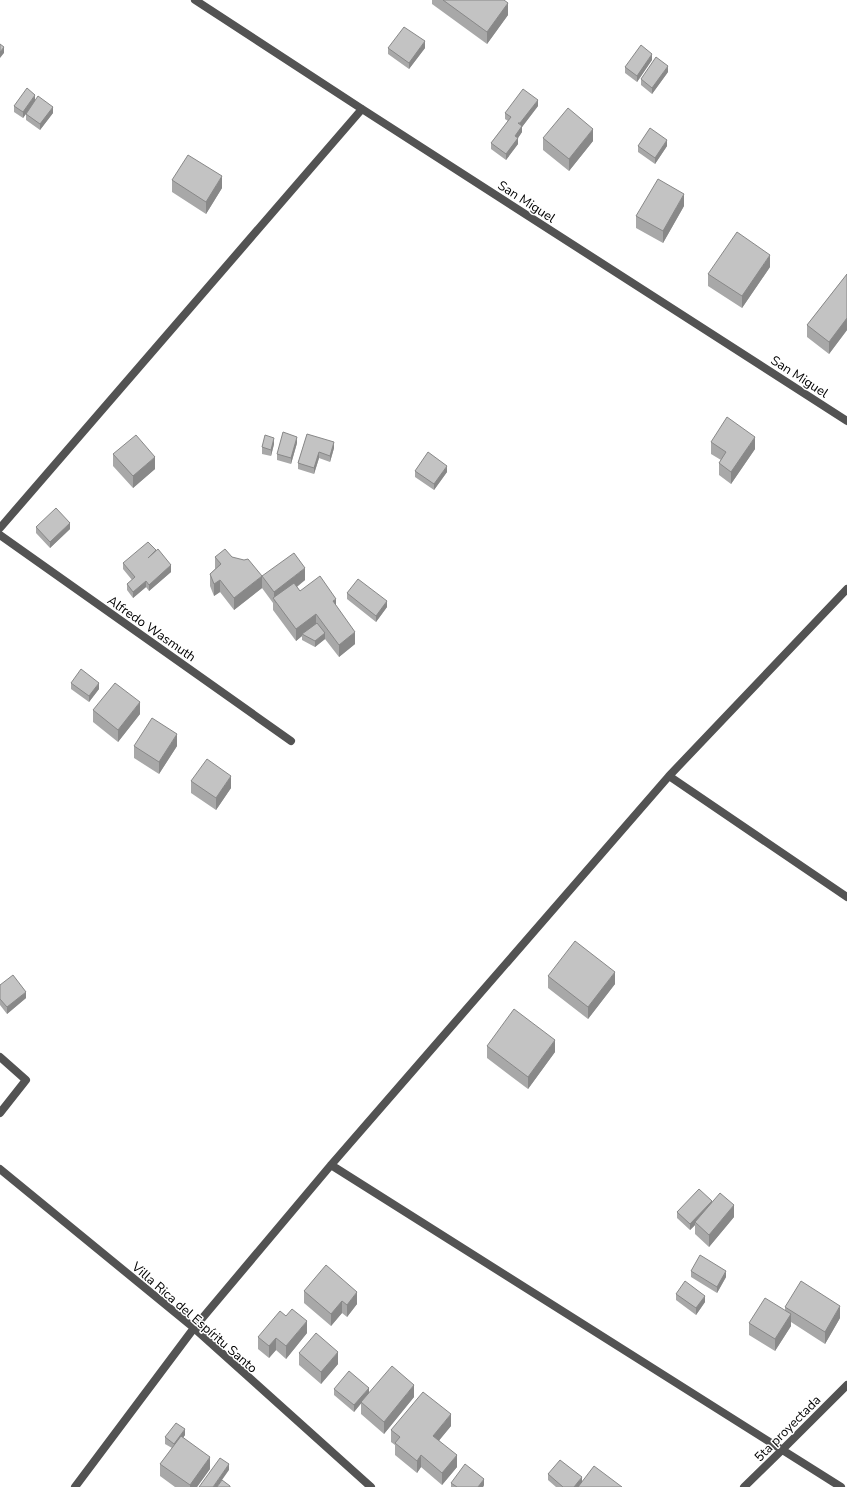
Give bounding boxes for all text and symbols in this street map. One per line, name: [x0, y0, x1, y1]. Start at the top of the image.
street label: San Miguel: [494, 176, 559, 227]
street label: San Miguel: [767, 351, 832, 402]
street label: Alfredo Wasmuth: [104, 592, 199, 666]
street label: Villa Rica del Espíritu Santo: [127, 1258, 261, 1377]
street label: 5ta proyectada: [750, 1391, 825, 1466]

